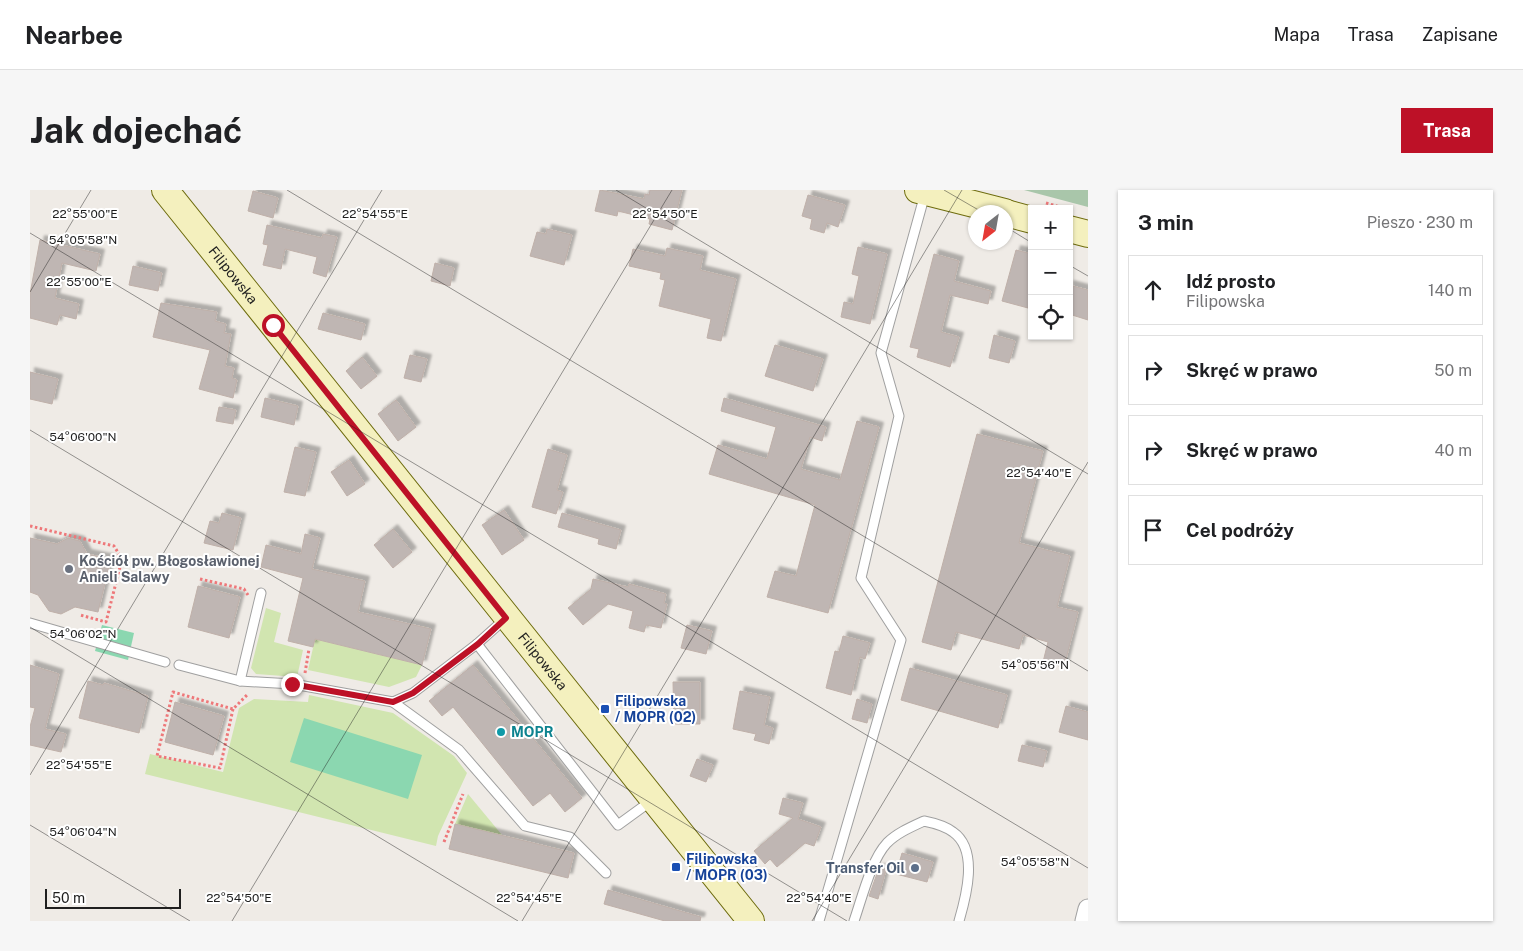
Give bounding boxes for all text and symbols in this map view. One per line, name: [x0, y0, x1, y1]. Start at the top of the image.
text: Nearbee: [25, 21, 123, 49]
text: Mapa: [1273, 24, 1320, 45]
text: Trasa: [1348, 24, 1394, 45]
text: Zapisane: [1422, 24, 1498, 45]
button: Trasa: [1401, 108, 1493, 153]
text: Jak dojechać: [30, 110, 242, 151]
north arrow: [968, 205, 1013, 250]
map controls: [1028, 205, 1073, 340]
button: +: [1028, 205, 1073, 250]
text: 22°55'00"E: [52, 207, 118, 221]
text: 22°54'55"E: [342, 207, 408, 221]
text: 22°54'50"E: [632, 207, 698, 221]
text: 3 min: [1138, 210, 1194, 235]
text: Pieszo · 230 m: [1367, 213, 1473, 232]
text: 54°05'58"N: [49, 233, 117, 247]
street label: Filipowska: [205, 243, 261, 307]
button: −: [1028, 250, 1073, 295]
text: Idź prosto: [1186, 270, 1276, 292]
text: 22°55'00"E: [46, 275, 112, 289]
icon: ahead: [1139, 276, 1167, 304]
text: 140 m: [1428, 281, 1472, 300]
text: Filipowska: [1186, 292, 1265, 311]
button: locate: [1028, 295, 1073, 340]
route start: [262, 314, 285, 337]
icon: right: [1139, 356, 1167, 384]
text: Skręć w prawo: [1186, 359, 1318, 381]
text: 50 m: [1434, 361, 1472, 380]
text: 54°06'00"N: [49, 430, 117, 444]
icon: right: [1139, 436, 1167, 464]
text: Skręć w prawo: [1186, 439, 1318, 461]
text: 40 m: [1434, 441, 1472, 460]
text: 22°54'40"E: [1006, 466, 1072, 480]
icon: arrive: [1139, 516, 1167, 544]
text: Cel podróży: [1186, 519, 1294, 541]
place label: Kościół pw. Błogosławionej Anieli Salawy: [79, 553, 260, 585]
marker: Kościół pw. Błogosławionej Anieli Salawy: [63, 563, 75, 575]
text: 54°06'02"N: [49, 627, 117, 641]
street label: Filipowska: [515, 629, 571, 693]
text: 54°05'56"N: [1001, 658, 1069, 672]
route end: [281, 673, 304, 696]
place label: Filipowska / MOPR (02): [615, 693, 696, 725]
marker: Filipowska / MOPR (02): [599, 703, 611, 715]
place label: MOPR: [511, 724, 553, 740]
marker: MOPR: [495, 726, 507, 738]
text: 22°54'55"E: [46, 758, 112, 772]
text: 54°06'04"N: [49, 825, 117, 839]
place label: Filipowska / MOPR (03): [686, 851, 768, 883]
text: 54°05'58"N: [1001, 855, 1069, 869]
place label: Transfer Oil: [826, 860, 905, 876]
marker: Filipowska / MOPR (03): [670, 861, 682, 873]
marker: Transfer Oil: [909, 862, 921, 874]
scale bar: [45, 886, 181, 909]
text: 50 m: [52, 890, 85, 906]
text: 22°54'50"E: [206, 891, 272, 905]
text: 22°54'45"E: [496, 891, 562, 905]
text: 22°54'40"E: [786, 891, 852, 905]

